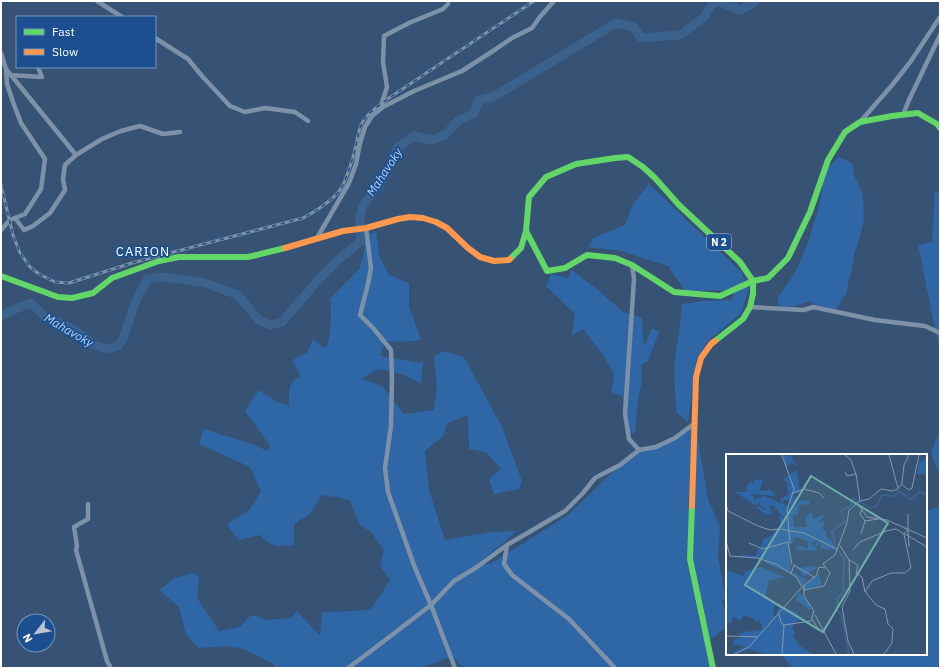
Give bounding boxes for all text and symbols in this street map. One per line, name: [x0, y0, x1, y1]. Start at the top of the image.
legend: [16, 16, 156, 68]
text: Fast: [52, 24, 75, 39]
text: Slow: [52, 44, 78, 59]
water label: Mahavoky: [363, 144, 406, 199]
road number: N 2: [707, 234, 731, 250]
district label: CARION: [116, 243, 170, 260]
water label: Mahavoky: [42, 310, 97, 351]
inset map: [726, 454, 927, 655]
north arrow: [16, 613, 56, 653]
text: N: [19, 631, 35, 645]

